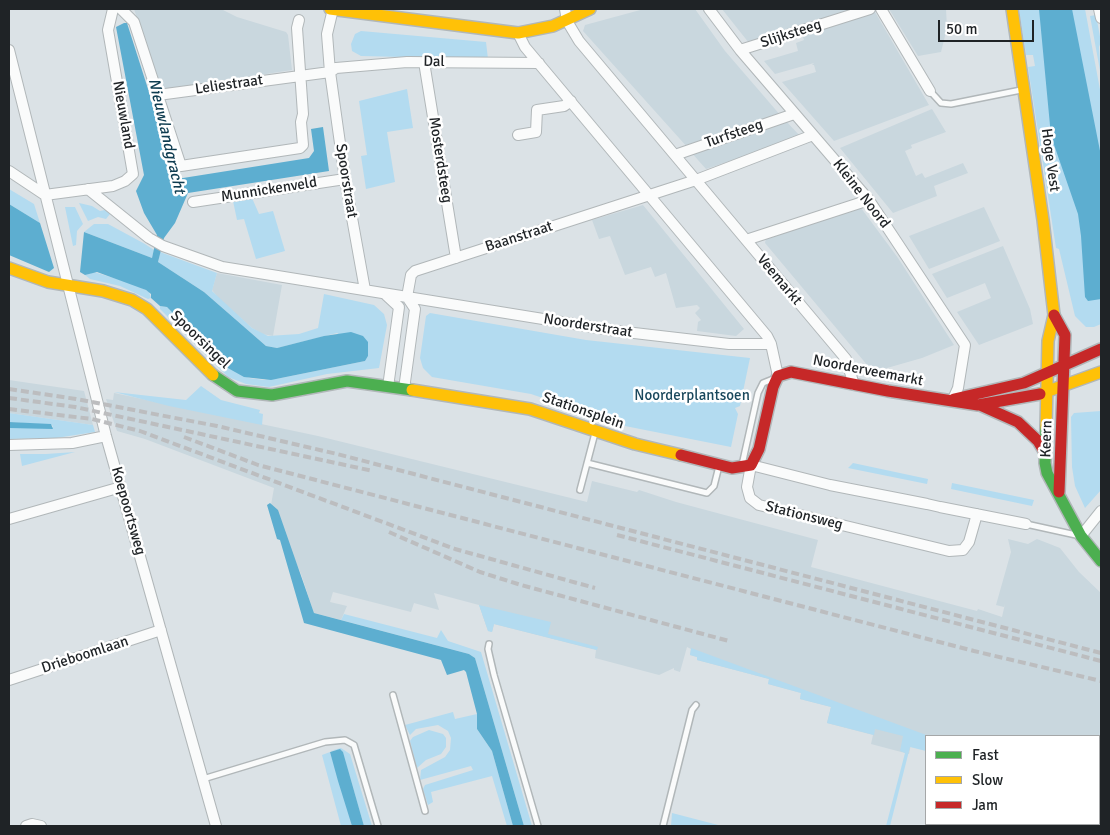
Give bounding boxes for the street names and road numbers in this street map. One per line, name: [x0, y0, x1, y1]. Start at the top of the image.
street label: Slijksteeg: [758, 16, 824, 52]
street label: Dal: [423, 53, 445, 71]
street label: Leliestraat: [194, 71, 264, 99]
street label: Nieuwland: [108, 79, 138, 151]
street label: Mosterdsteeg: [424, 116, 456, 204]
street label: Turfsteeg: [703, 116, 765, 152]
street label: Hoge Vest: [1037, 127, 1063, 193]
street label: Spoorstraat: [331, 143, 361, 219]
street label: Kleine Noord: [828, 156, 894, 232]
street label: Munnickenveld: [220, 174, 318, 206]
street label: Baanstraat: [483, 218, 555, 256]
street label: Veemarkt: [753, 251, 805, 309]
street label: Spoorsingel: [166, 307, 234, 373]
street label: Noorderstraat: [542, 310, 634, 342]
street label: Noorderveemarkt: [811, 351, 925, 391]
street label: Stationsplein: [540, 389, 626, 433]
street label: Keern: [1037, 420, 1057, 458]
street label: Koepoortsweg: [107, 465, 149, 557]
street label: Stationsweg: [763, 498, 845, 534]
street label: Drieboomlaan: [39, 632, 131, 678]

